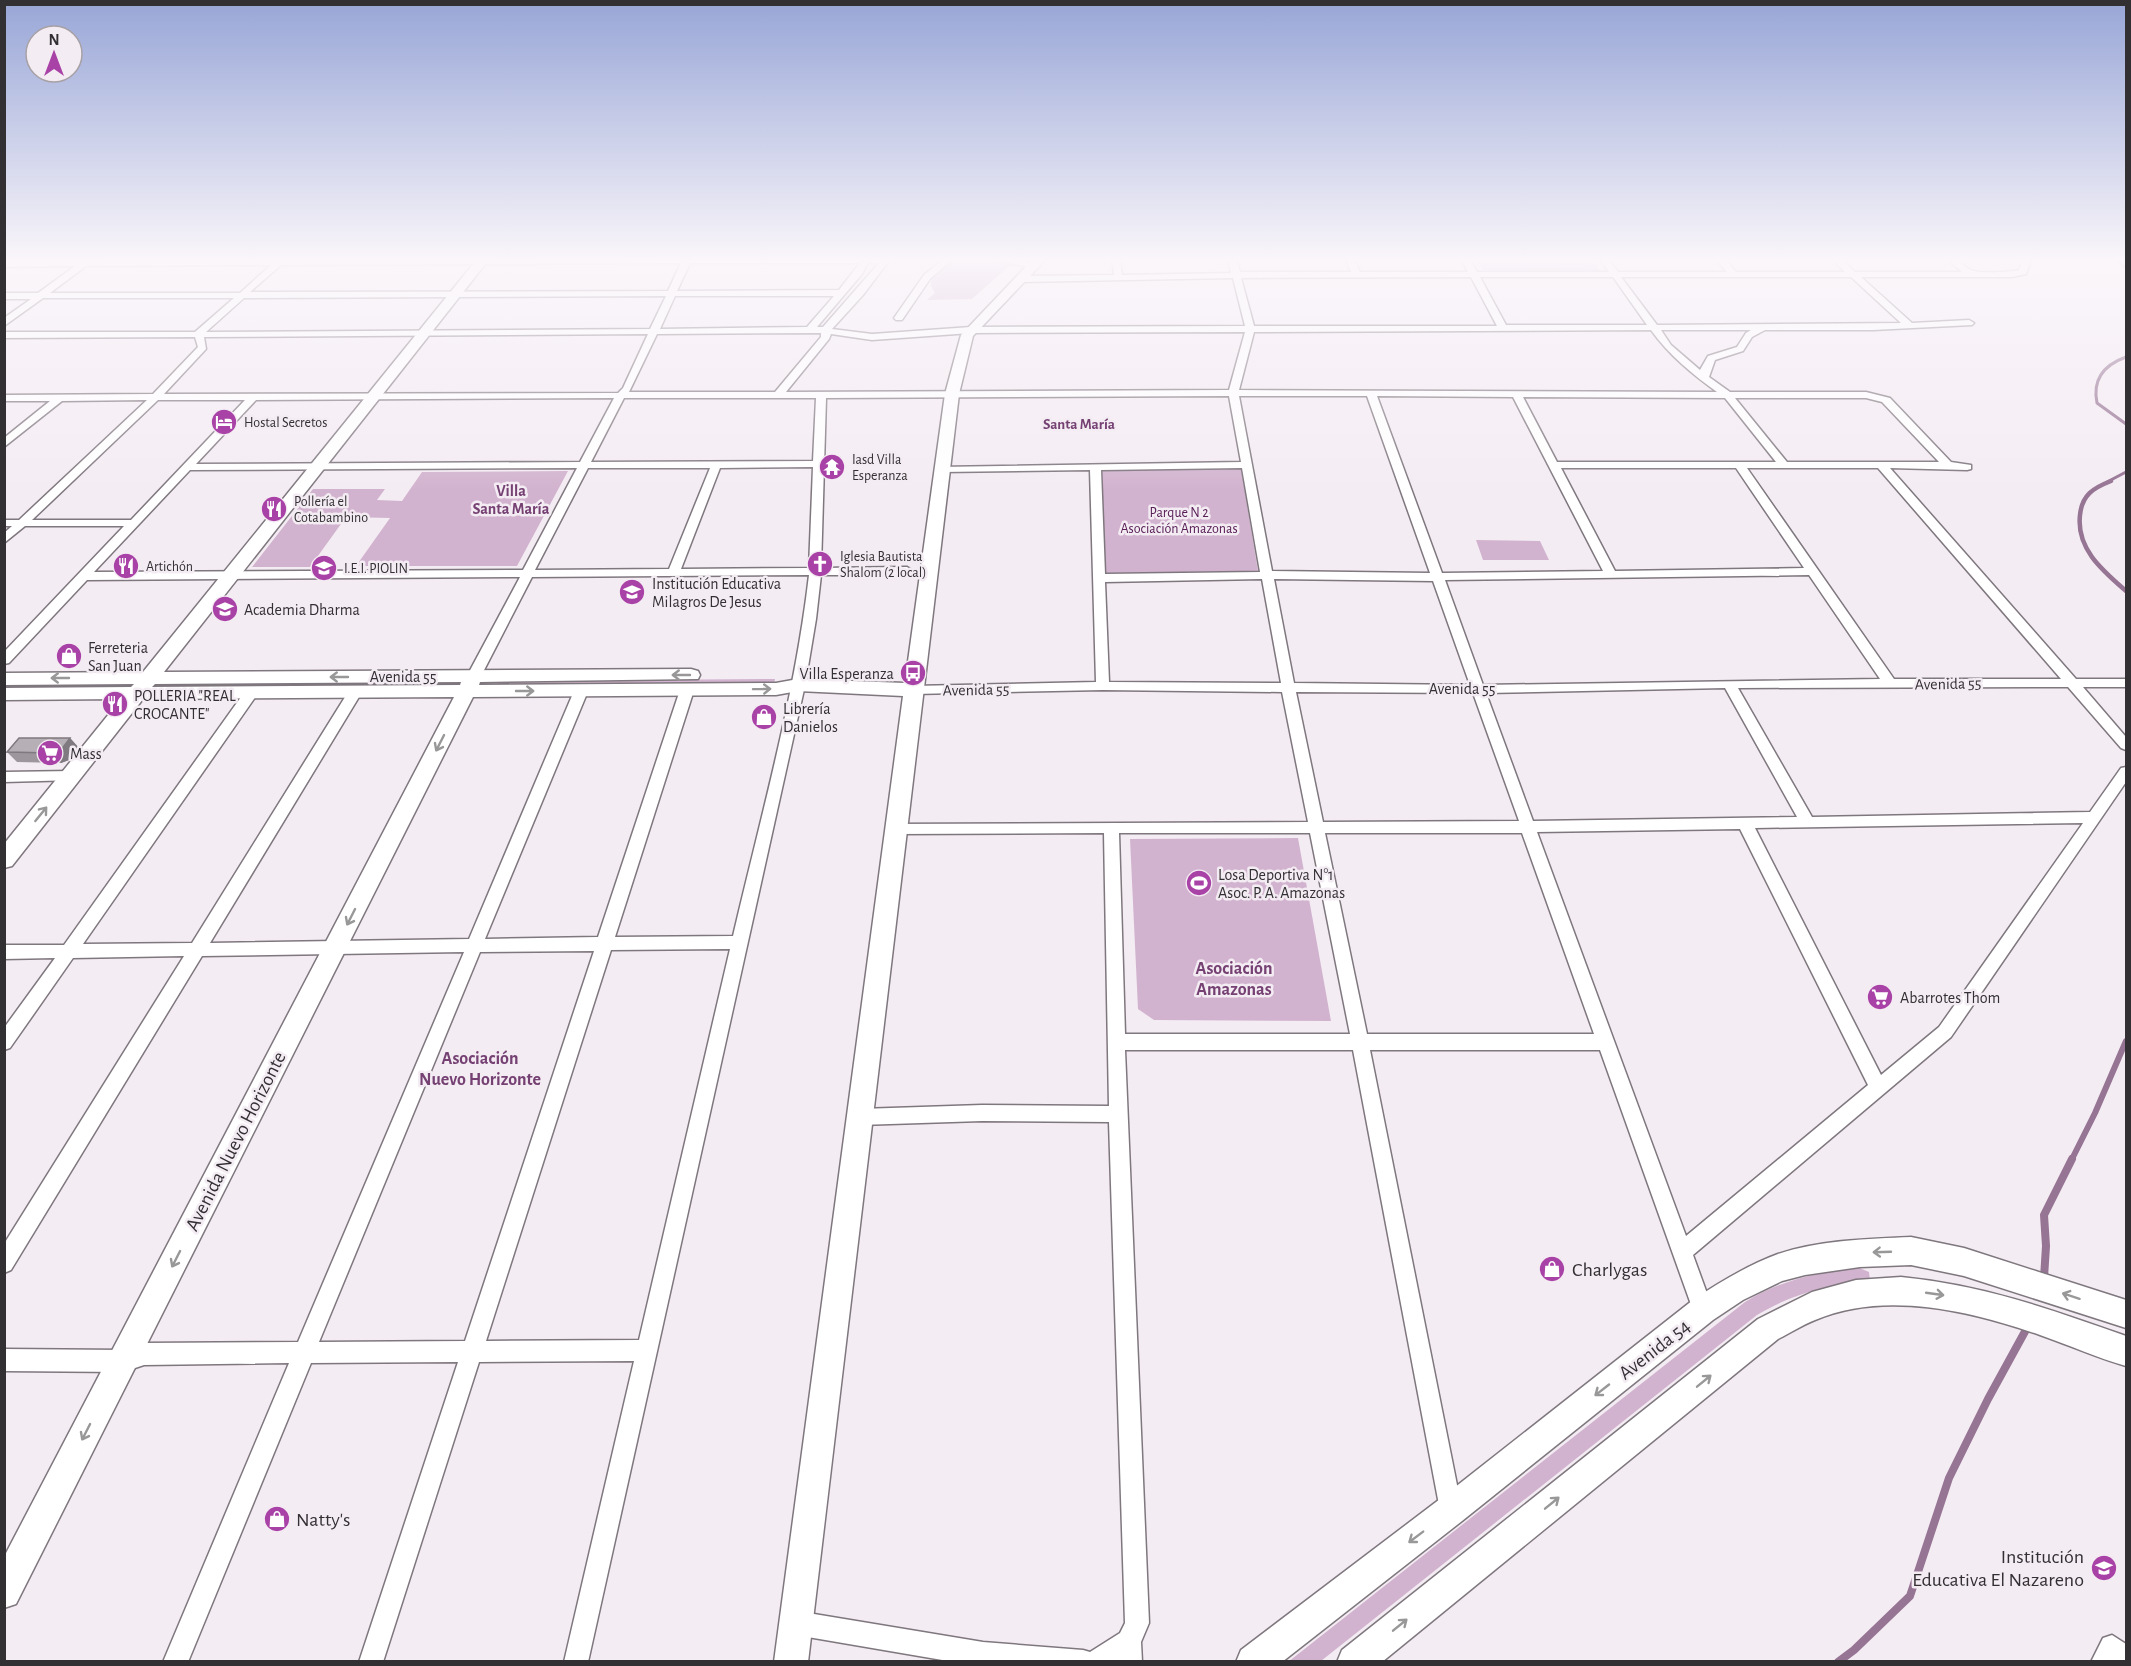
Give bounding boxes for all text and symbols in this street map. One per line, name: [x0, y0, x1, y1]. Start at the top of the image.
north arrow: [24, 24, 84, 84]
text: N: [48, 32, 60, 48]
hotel icon: Hostal Secretos: [209, 407, 239, 437]
place label: Hostal Secretos: [244, 416, 327, 430]
district label: Santa María: [1043, 417, 1115, 432]
temple icon: Iasd Villa Esperanza: [817, 452, 847, 482]
place label: Iasd Villa Esperanza: [852, 453, 908, 483]
district label: Villa Santa María: [473, 483, 550, 517]
restaurant icon: Pollería el Cotabambino: [259, 494, 289, 524]
place label: Pollería el Cotabambino: [294, 495, 368, 525]
park label: Parque N 2 Asociación Amazonas: [1120, 506, 1238, 536]
church icon: Iglesia Bautista Shalom (2 local): [805, 549, 835, 579]
place label: Iglesia Bautista Shalom (2 local): [840, 550, 926, 580]
restaurant icon: Artichón: [111, 551, 141, 581]
school or university icon: I.E.I. PIOLIN: [309, 553, 339, 583]
place label: Artichón: [146, 560, 193, 574]
place label: I.E.I. PIOLIN: [344, 562, 408, 576]
place label: Institución Educativa Milagros De Jesus: [652, 576, 781, 610]
school or university icon: Institución Educativa Milagros De Jesus: [617, 577, 647, 607]
school or university icon: Academia Dharma: [210, 594, 240, 624]
place label: Academia Dharma: [244, 602, 360, 618]
place label: Ferreteria San Juan: [88, 640, 148, 674]
shop icon: Ferreteria San Juan: [54, 641, 84, 671]
bus stop icon: Villa Esperanza: [898, 658, 928, 688]
place label: Villa Esperanza: [800, 666, 894, 682]
street label: Avenida 55: [370, 669, 436, 685]
one-way arrow: [671, 669, 691, 681]
one-way arrow: [329, 671, 349, 683]
one-way arrow: [50, 672, 70, 684]
street label: Avenida 55: [1915, 675, 1982, 693]
street label: Avenida 55: [943, 681, 1010, 699]
street label: Avenida 55: [1429, 681, 1495, 697]
one-way arrow: [752, 683, 772, 695]
one-way arrow: [515, 685, 535, 697]
place label: POLLERIA "REAL CROCANTE": [134, 688, 236, 722]
restaurant icon: POLLERIA "REAL CROCANTE": [100, 689, 130, 719]
place label: Librería Danielos: [783, 701, 838, 735]
shop icon: Librería Danielos: [749, 702, 779, 732]
one-way arrow: [434, 734, 445, 752]
supermarket icon: Mass: [35, 738, 65, 768]
place label: Mass: [70, 746, 102, 762]
one-way arrow: [35, 807, 48, 823]
place label: Losa Deportiva N°1 Asoc. P. A. Amazonas: [1218, 867, 1345, 901]
sports icon: Losa Deportiva N°1 Asoc. P. A. Amazonas: [1184, 868, 1214, 898]
one-way arrow: [344, 907, 356, 925]
district label: Asociación Amazonas: [1196, 960, 1272, 999]
supermarket icon: Abarrotes Thom: [1865, 982, 1895, 1012]
place label: Abarrotes Thom: [1900, 990, 2000, 1006]
street label: Avenida Nuevo Horizonte: [182, 1049, 290, 1234]
district label: Asociación Nuevo Horizonte: [419, 1050, 541, 1089]
one-way arrow: [1873, 1247, 1893, 1258]
one-way arrow: [169, 1249, 181, 1267]
shop icon: Charlygas: [1537, 1254, 1567, 1284]
place label: Charlygas: [1572, 1260, 1647, 1280]
one-way arrow: [1925, 1289, 1945, 1300]
one-way arrow: [2062, 1290, 2081, 1301]
street label: Avenida 54: [1615, 1316, 1694, 1384]
one-way arrow: [1696, 1374, 1712, 1387]
one-way arrow: [1594, 1384, 1610, 1397]
one-way arrow: [80, 1423, 92, 1441]
one-way arrow: [1544, 1496, 1560, 1509]
shop icon: Natty's: [262, 1504, 292, 1534]
place label: Natty's: [296, 1510, 351, 1530]
one-way arrow: [1408, 1531, 1424, 1543]
place label: Institución Educativa El Nazareno: [1912, 1547, 2084, 1590]
school or university icon: Institución Educativa El Nazareno: [2089, 1553, 2119, 1583]
one-way arrow: [1392, 1618, 1408, 1631]

